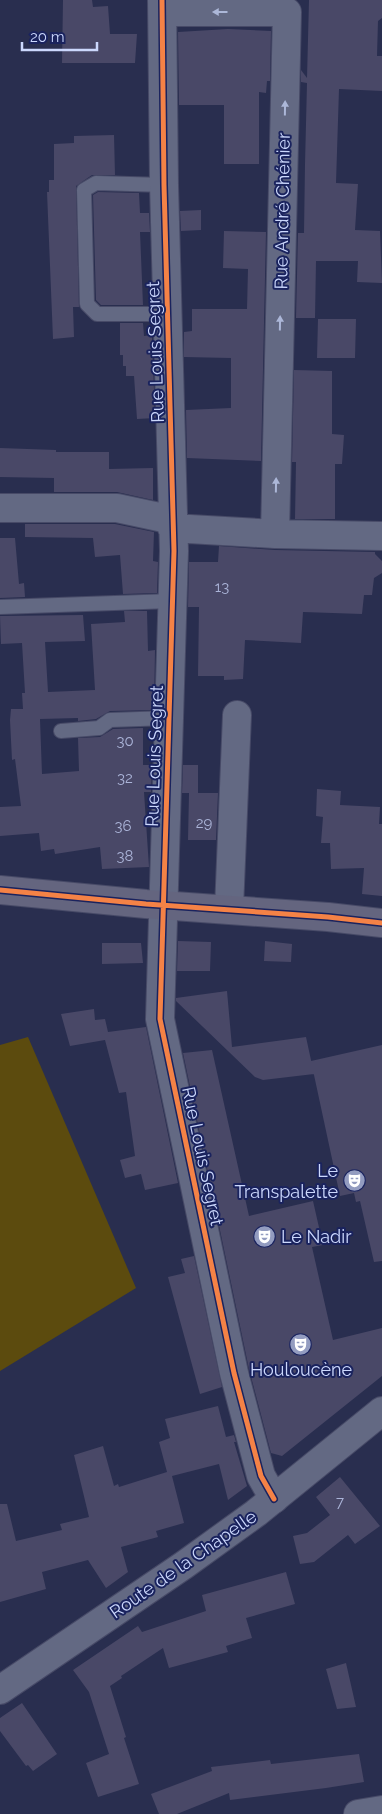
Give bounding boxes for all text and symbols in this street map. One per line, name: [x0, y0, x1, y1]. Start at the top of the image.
one-way arrow: [212, 8, 228, 16]
scale bar: [22, 20, 98, 52]
text: 20 m: [30, 28, 65, 46]
one-way arrow: [281, 100, 289, 116]
street label: Rue André Chénier: [270, 132, 294, 289]
street label: Rue Louis Segret: [142, 281, 168, 423]
one-way arrow: [276, 315, 284, 331]
one-way arrow: [272, 477, 280, 493]
house number: 13: [215, 578, 229, 596]
street label: Rue Louis Segret: [141, 685, 167, 827]
house number: 30: [116, 732, 134, 750]
house number: 32: [117, 769, 133, 787]
house number: 29: [196, 814, 213, 832]
house number: 36: [114, 817, 132, 835]
house number: 38: [117, 847, 134, 865]
street label: Rue Louis Segret: [178, 1085, 228, 1227]
place label: Le Transpalette: [235, 1160, 338, 1202]
theatre icon: Le Transpalette: [342, 1168, 366, 1192]
theatre icon: Le Nadir: [253, 1224, 277, 1248]
place label: Le Nadir: [281, 1226, 352, 1247]
theatre icon: Houloucène: [289, 1332, 313, 1356]
place label: Houloucène: [250, 1359, 353, 1380]
house number: 7: [336, 1493, 344, 1511]
street label: Route de la Chapelle: [106, 1505, 261, 1623]

